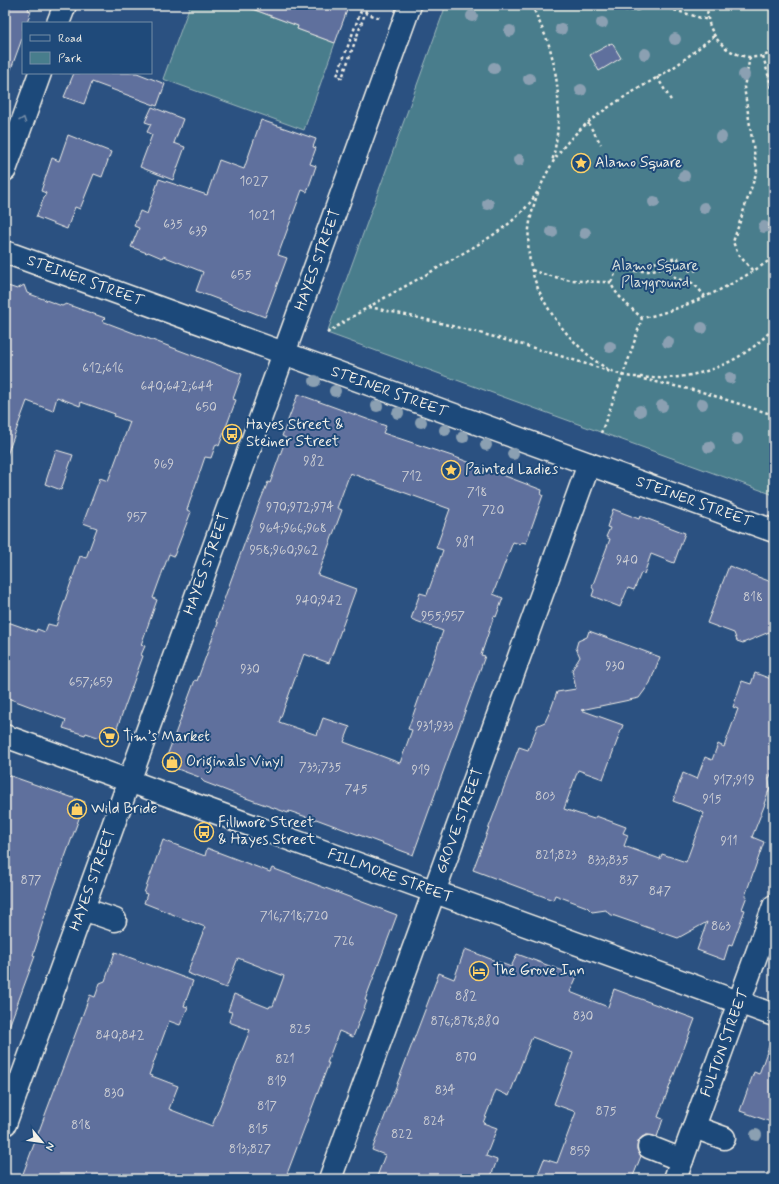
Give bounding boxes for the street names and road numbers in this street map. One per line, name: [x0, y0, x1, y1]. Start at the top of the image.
street label: HAYES STREET: [290, 206, 346, 314]
street label: STEINER STREET: [24, 251, 147, 312]
street label: STEINER STREET: [328, 362, 451, 423]
street label: STEINER STREET: [633, 472, 756, 533]
street label: HAYES STREET: [179, 510, 235, 618]
street label: GROVE STREET: [432, 765, 488, 877]
street label: HAYES STREET: [65, 826, 121, 934]
street label: FILLMORE STREET: [325, 844, 455, 908]
street label: FULTON STREET: [696, 986, 754, 1100]

